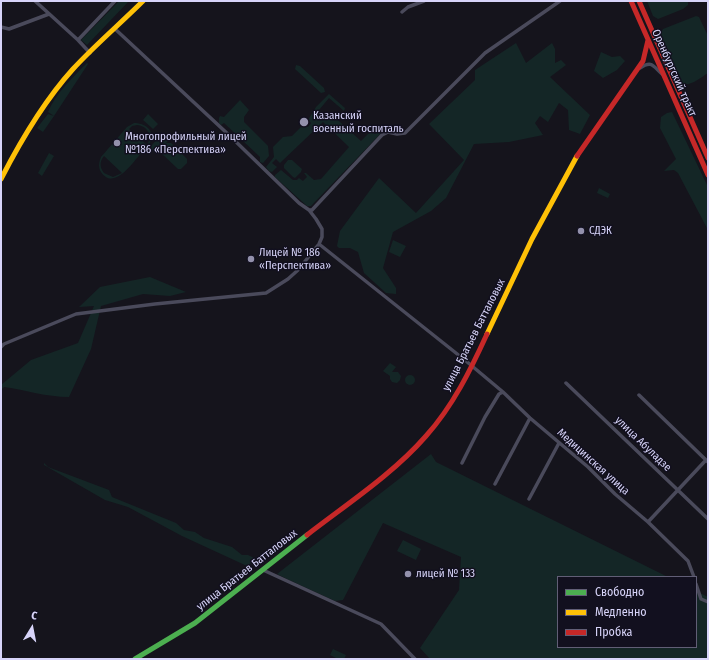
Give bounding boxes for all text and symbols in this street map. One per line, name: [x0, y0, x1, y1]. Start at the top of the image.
street label: Оренбургский тракт: [649, 27, 699, 119]
place label: Казанский военный госпиталь: [313, 109, 404, 135]
marker: Казанский военный госпиталь: [298, 116, 310, 128]
place label: Многопрофильный лицей №186 «Перспектива»: [125, 130, 247, 156]
marker: Многопрофильный лицей №186 «Перспектива»: [112, 138, 122, 148]
place label: СДЭК: [589, 224, 612, 238]
marker: СДЭК: [576, 226, 586, 236]
place label: Лицей № 186 «Перспектива»: [259, 246, 331, 272]
marker: Лицей № 186 «Перспектива»: [246, 254, 256, 264]
street label: улица Братьев Батталовых: [440, 277, 508, 393]
street label: улица Абуладзе: [612, 414, 674, 474]
street label: Медицинская улица: [554, 426, 632, 498]
street label: улица Братьев Батталовых: [194, 527, 300, 613]
place label: лицей № 133: [416, 567, 475, 581]
marker: лицей № 133: [403, 569, 413, 579]
legend: [557, 576, 697, 648]
text: Свободно: [595, 585, 644, 599]
text: Медленно: [595, 605, 647, 619]
north arrow: [12, 608, 52, 648]
text: С: [30, 609, 38, 623]
text: Пробка: [595, 625, 633, 639]

